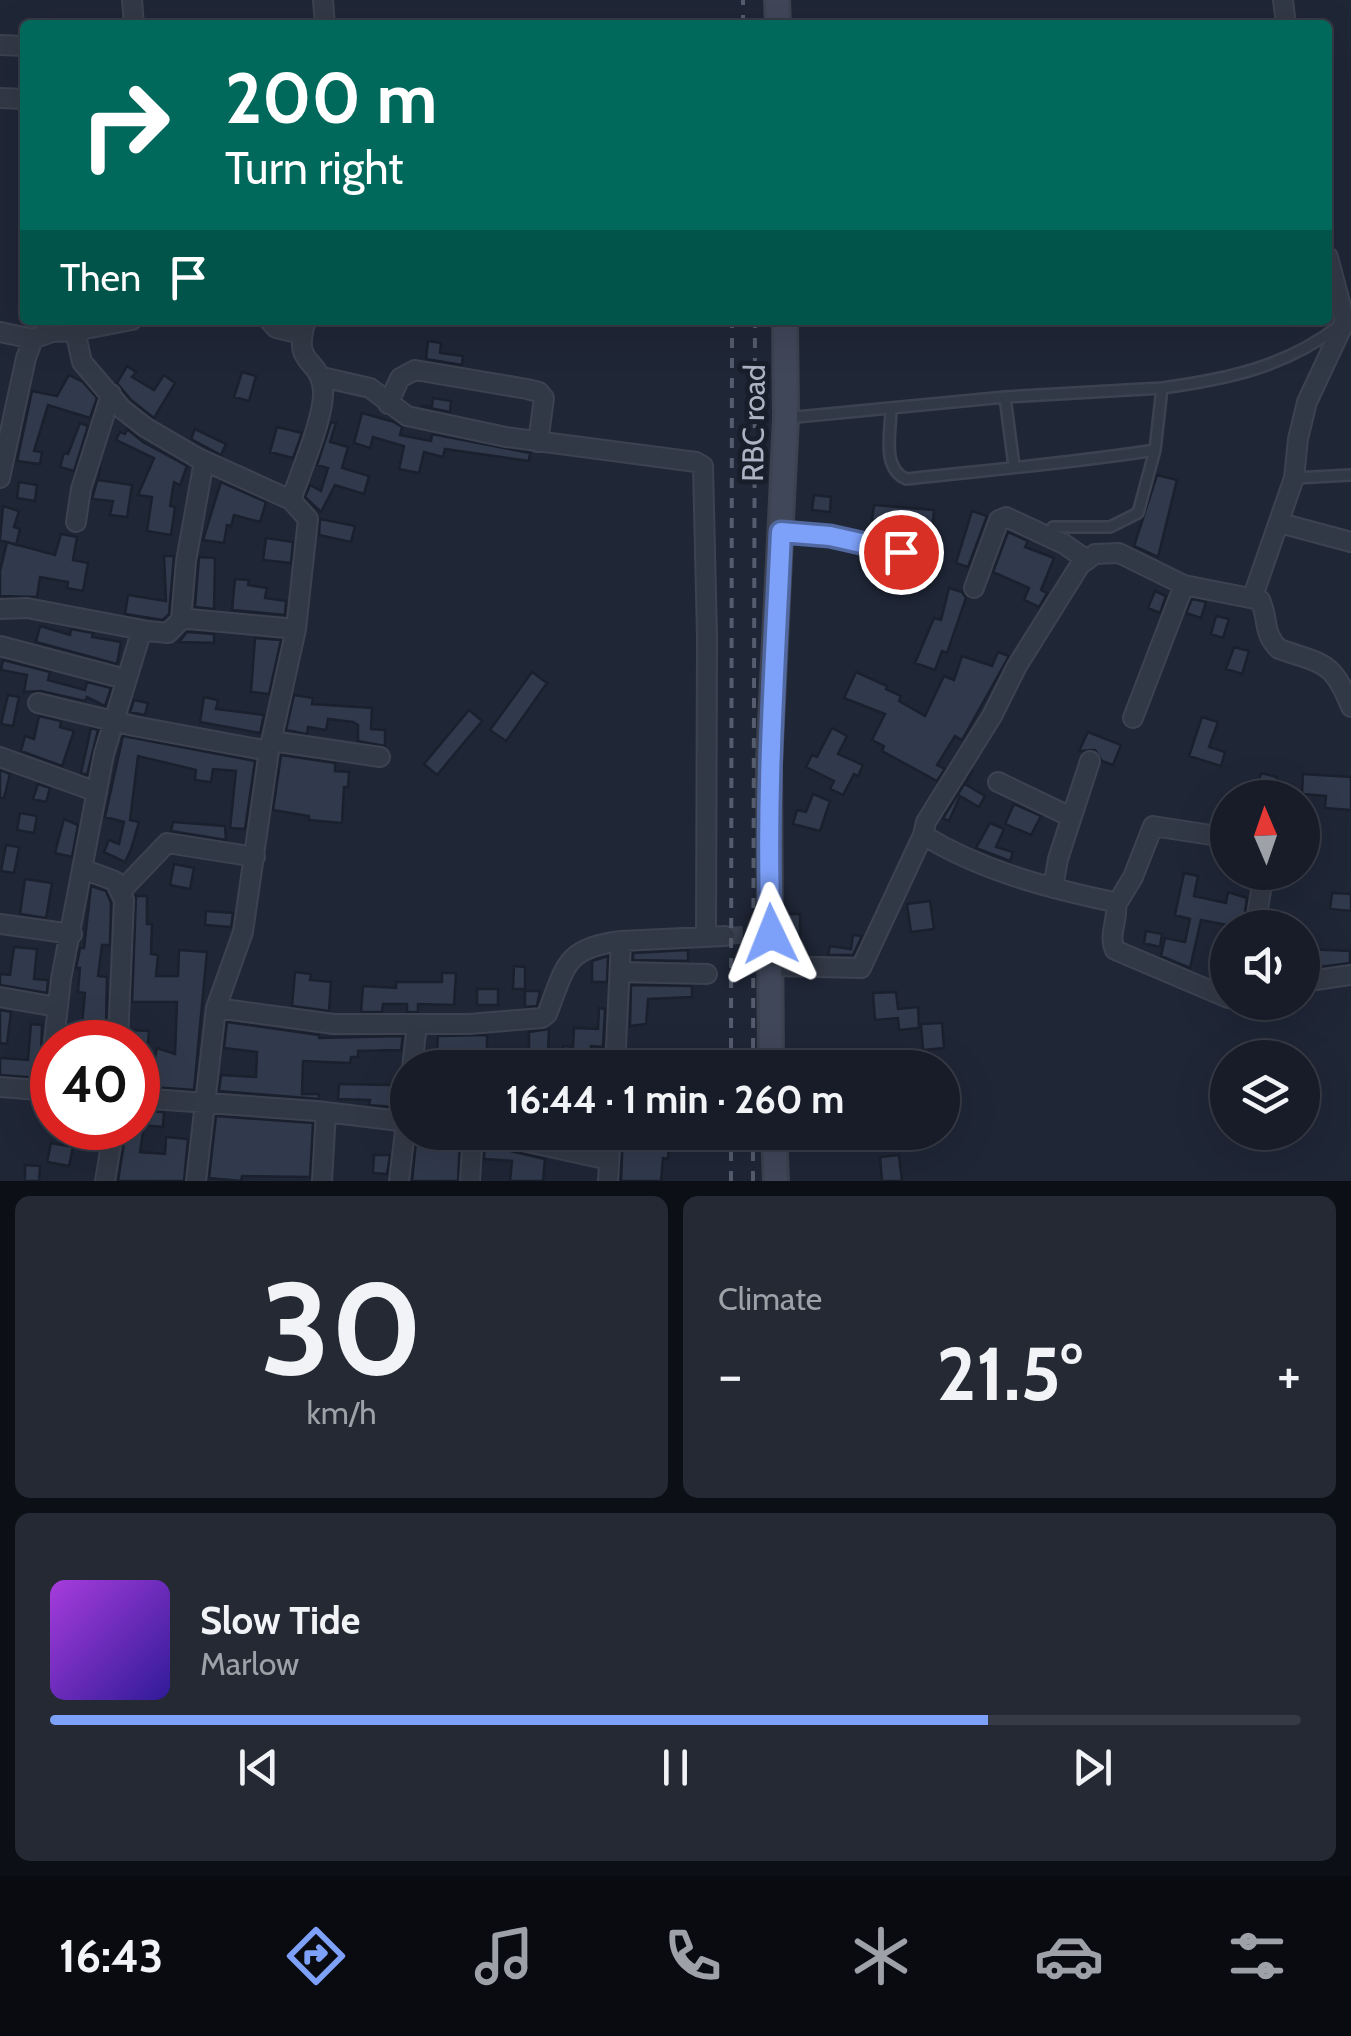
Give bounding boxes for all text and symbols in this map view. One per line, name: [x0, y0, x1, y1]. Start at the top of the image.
text: 200 m: [225, 55, 437, 141]
icon: right: [60, 60, 190, 190]
text: Turn right: [225, 141, 404, 195]
icon: arrive: [161, 250, 216, 305]
text: Then: [60, 254, 141, 301]
street label: RBC road: [734, 364, 773, 482]
pin: [859, 510, 944, 595]
icon: arrive: [874, 525, 929, 580]
north arrow: [1210, 780, 1320, 890]
map controls: [1210, 780, 1320, 1150]
position arrow: [719, 882, 823, 986]
button: sound: [1210, 910, 1320, 1020]
speed limit sign: 40: [30, 1020, 160, 1150]
button: layers: [1210, 1040, 1320, 1150]
text: 16:44 · 1 min · 260 m: [506, 1076, 844, 1123]
text: 30: [261, 1249, 422, 1407]
text: Climate: [718, 1279, 822, 1318]
text: 21.5°: [937, 1328, 1082, 1419]
text: −: [718, 1341, 742, 1408]
text: +: [1277, 1341, 1301, 1408]
text: km/h: [306, 1393, 377, 1432]
text: Slow Tide: [200, 1597, 360, 1644]
text: Marlow: [200, 1644, 299, 1683]
icon: previous: [231, 1740, 286, 1795]
icon: pause: [648, 1740, 703, 1795]
icon: next: [1065, 1740, 1120, 1795]
icon: directions: [281, 1921, 351, 1991]
icon: music: [469, 1921, 539, 1991]
icon: phone: [658, 1921, 728, 1991]
icon: climate: [846, 1921, 916, 1991]
icon: car: [1034, 1921, 1104, 1991]
icon: filters: [1222, 1921, 1292, 1991]
text: 16:43: [59, 1929, 163, 1983]

